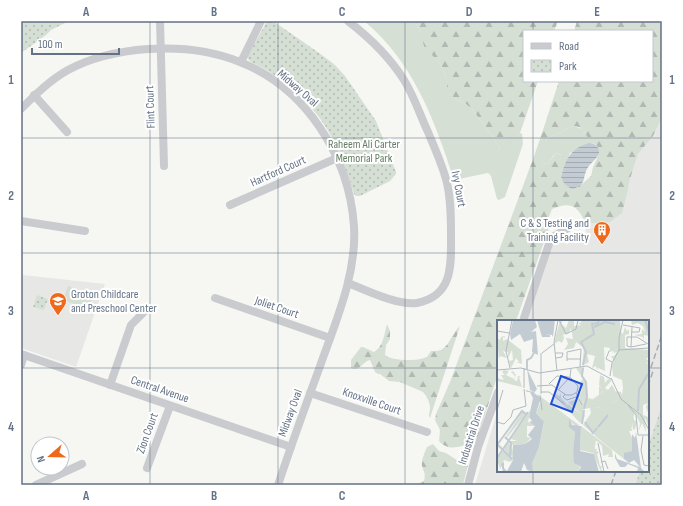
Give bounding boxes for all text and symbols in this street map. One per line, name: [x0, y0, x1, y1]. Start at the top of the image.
text: A: [82, 4, 90, 20]
text: B: [211, 4, 217, 20]
text: C: [339, 4, 346, 20]
text: D: [466, 4, 473, 20]
text: E: [594, 4, 600, 20]
scale bar: [32, 30, 119, 56]
legend: [523, 30, 653, 82]
text: 100 m: [38, 37, 63, 52]
text: Road: [559, 39, 579, 54]
text: Park: [559, 59, 577, 74]
street label: Midway Oval: [274, 67, 321, 110]
text: 1: [8, 72, 14, 88]
text: 1: [669, 72, 675, 88]
street label: Flint Court: [142, 85, 159, 129]
park label: Raheem Ali Carter Memorial Park: [328, 137, 401, 166]
street label: Hartford Court: [248, 152, 309, 190]
street label: Ivy Court: [448, 170, 469, 209]
text: 2: [8, 188, 14, 204]
text: 2: [669, 188, 675, 204]
place label: C & S Testing and Training Facility: [521, 216, 589, 245]
building icon: C & S Testing and Training Facility: [592, 220, 612, 245]
place label: Groton Childcare and Preschool Center: [71, 287, 157, 316]
school or university icon: Groton Childcare and Preschool Center: [48, 291, 68, 316]
street label: Joliet Court: [252, 293, 301, 322]
text: 3: [8, 303, 14, 319]
text: 3: [669, 303, 675, 319]
inset map: [497, 320, 649, 472]
street label: Central Avenue: [129, 372, 191, 407]
street label: Knoxville Court: [341, 384, 403, 419]
street label: Midway Oval: [275, 387, 306, 439]
street label: Industrial Drive: [455, 404, 488, 466]
street label: Zion Court: [133, 410, 162, 456]
text: 4: [8, 419, 14, 435]
text: 4: [669, 419, 675, 435]
north arrow: [30, 436, 70, 476]
text: N: [34, 454, 48, 464]
text: A: [82, 488, 90, 504]
text: B: [211, 488, 217, 504]
text: C: [339, 488, 346, 504]
text: D: [466, 488, 473, 504]
text: E: [594, 488, 600, 504]

